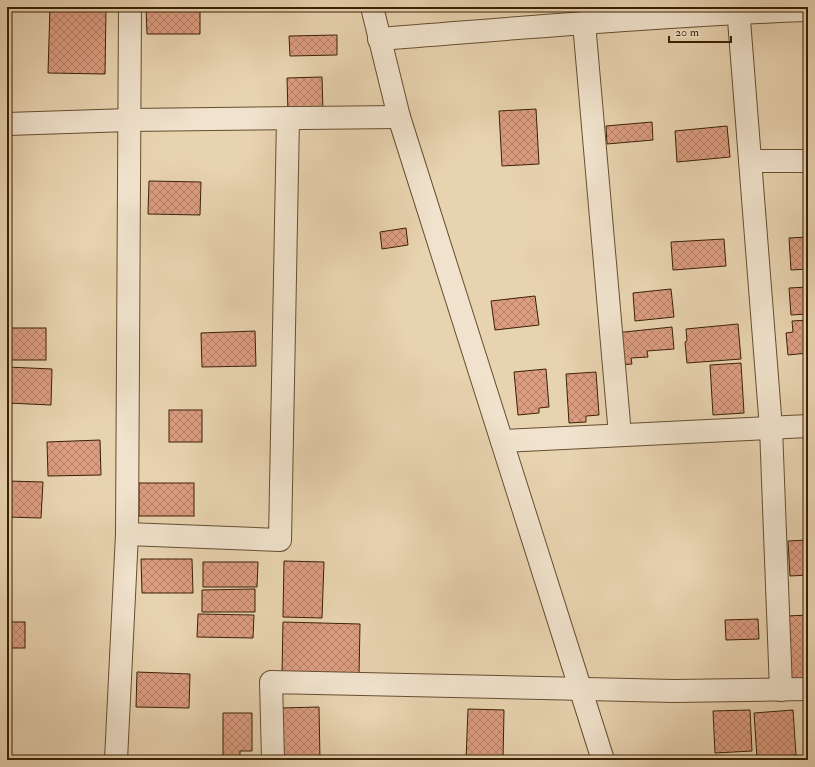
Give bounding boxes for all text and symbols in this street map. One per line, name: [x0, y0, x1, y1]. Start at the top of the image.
scale bar: [669, 18, 731, 44]
text: 20 m: [675, 25, 700, 40]

